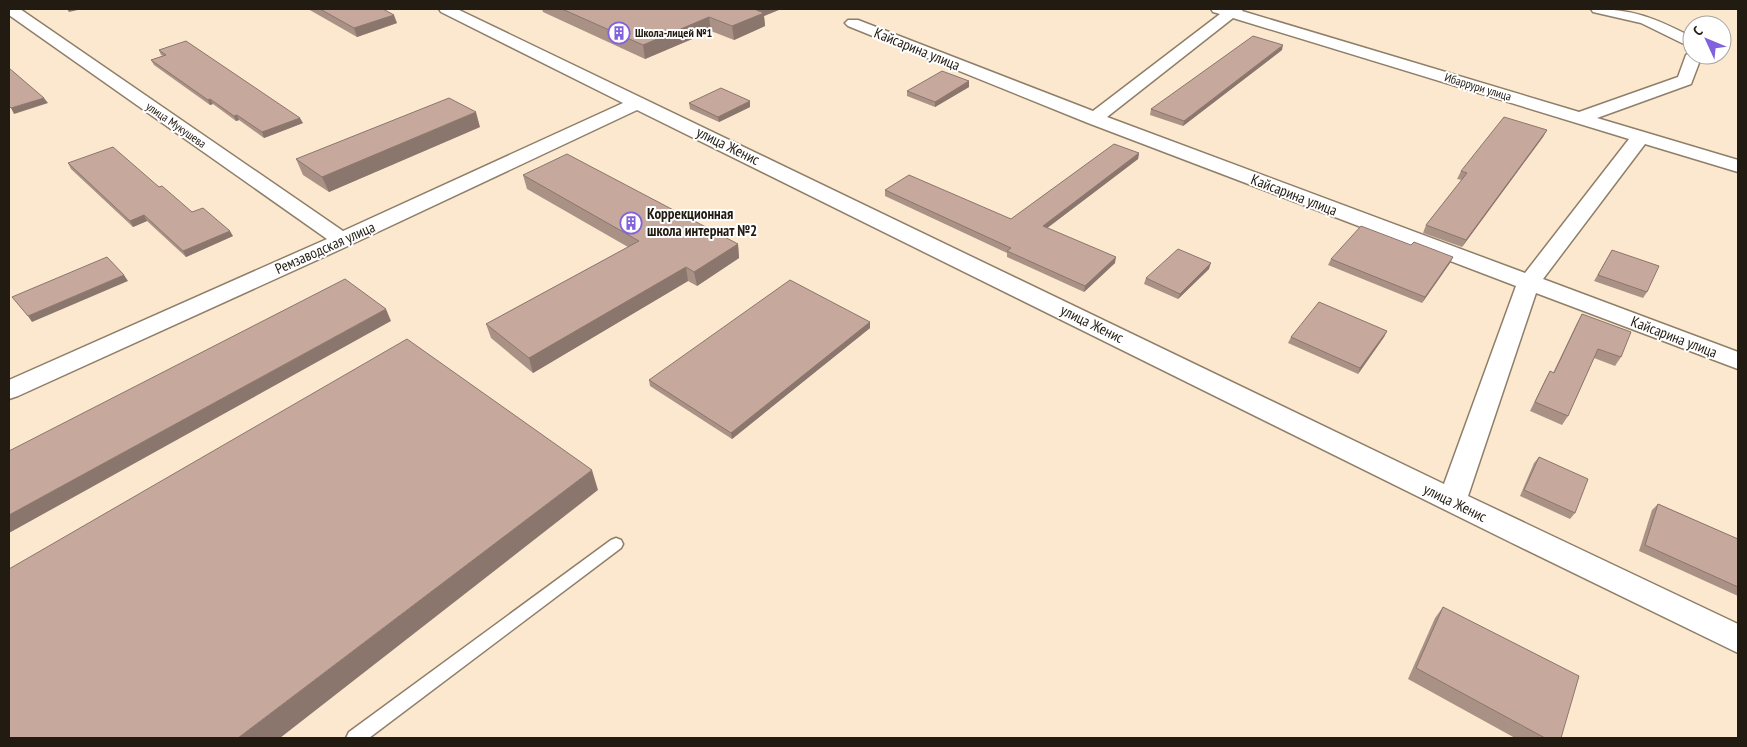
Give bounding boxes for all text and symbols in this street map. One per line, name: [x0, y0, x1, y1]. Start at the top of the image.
north arrow: [1682, 15, 1732, 65]
building icon: Школа-лицей №1: [607, 21, 631, 45]
text: С: [1689, 22, 1707, 40]
street label: Кайсарина улица: [872, 23, 963, 74]
place label: Школа-лицей №1: [635, 25, 713, 40]
street label: Ибаррури улица: [1443, 69, 1513, 104]
street label: улица Мукушева: [143, 98, 209, 151]
street label: улица Женис: [694, 122, 764, 169]
street label: Кайсарина улица: [1248, 169, 1340, 220]
place label: Коррекционная школа интернат №2: [647, 204, 757, 240]
building icon: Коррекционная школа интернат №2: [619, 211, 643, 235]
street label: Ремзаводская улица: [272, 217, 378, 278]
street label: улица Женис: [1058, 300, 1128, 347]
street label: Кайсарина улица: [1628, 311, 1720, 362]
street label: улица Женис: [1421, 479, 1491, 526]

